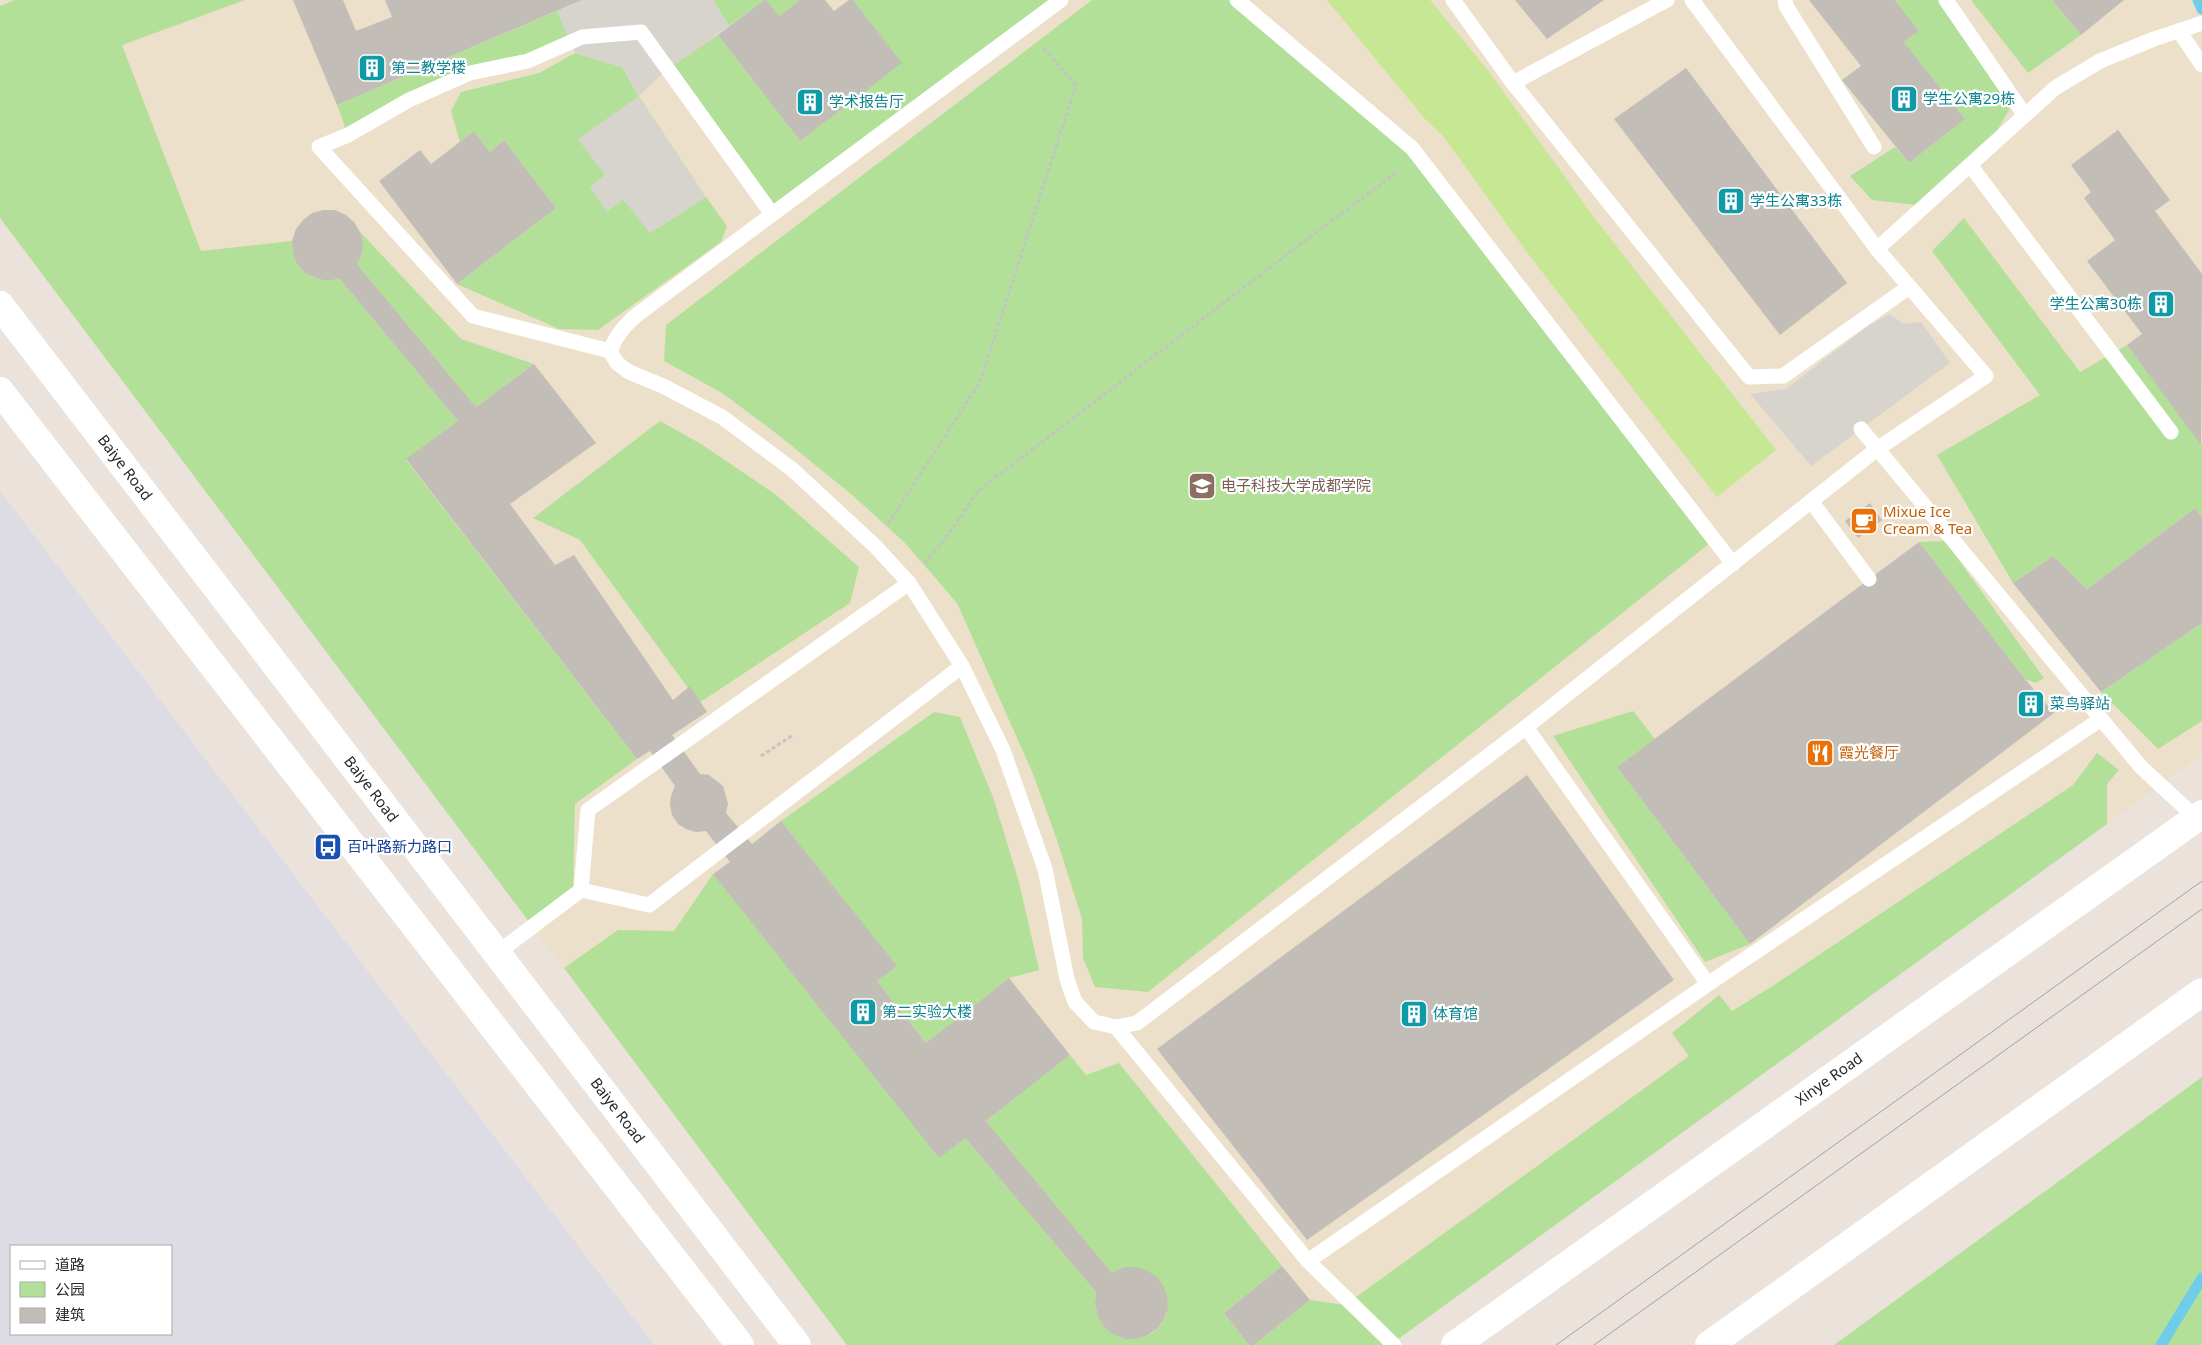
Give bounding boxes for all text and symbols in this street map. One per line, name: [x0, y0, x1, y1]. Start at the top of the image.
building icon: 第二教学楼: [357, 53, 387, 83]
place label: 第二教学楼: [391, 57, 466, 77]
building icon: 学生公寓29栋: [1889, 84, 1919, 114]
building icon: 学术报告厅: [795, 87, 825, 117]
place label: 学生公寓29栋: [1923, 88, 2015, 108]
place label: 学术报告厅: [829, 91, 904, 111]
building icon: 学生公寓33栋: [1716, 186, 1746, 216]
place label: 学生公寓33栋: [1750, 190, 1842, 210]
building icon: 学生公寓30栋: [2146, 289, 2176, 319]
place label: 学生公寓30栋: [2050, 293, 2142, 313]
street label: Baiye Road: [94, 430, 157, 504]
school or university icon: 电子科技大学成都学院: [1187, 471, 1217, 501]
place label: 电子科技大学成都学院: [1221, 475, 1371, 495]
place label: Mixue Ice Cream & Tea: [1883, 501, 1972, 538]
cafe icon: Mixue Ice Cream & Tea: [1849, 506, 1879, 536]
building icon: 菜鸟驿站: [2016, 689, 2046, 719]
place label: 菜鸟驿站: [2050, 693, 2110, 713]
restaurant icon: 霞光餐厅: [1805, 738, 1835, 768]
place label: 霞光餐厅: [1839, 742, 1899, 762]
street label: Baiye Road: [340, 751, 404, 826]
bus stop icon: 百叶路新力路口: [313, 832, 343, 862]
place label: 百叶路新力路口: [347, 836, 452, 856]
building icon: 第二实验大楼: [848, 997, 878, 1027]
building icon: 体育馆: [1399, 999, 1429, 1029]
place label: 第二实验大楼: [882, 1001, 972, 1021]
place label: 体育馆: [1433, 1003, 1478, 1023]
street label: Xinye Road: [1791, 1047, 1866, 1109]
street label: Baiye Road: [586, 1073, 650, 1147]
legend: [10, 1245, 172, 1335]
text: 道路: [55, 1254, 85, 1274]
text: 公园: [55, 1279, 85, 1299]
text: 建筑: [55, 1304, 85, 1324]

